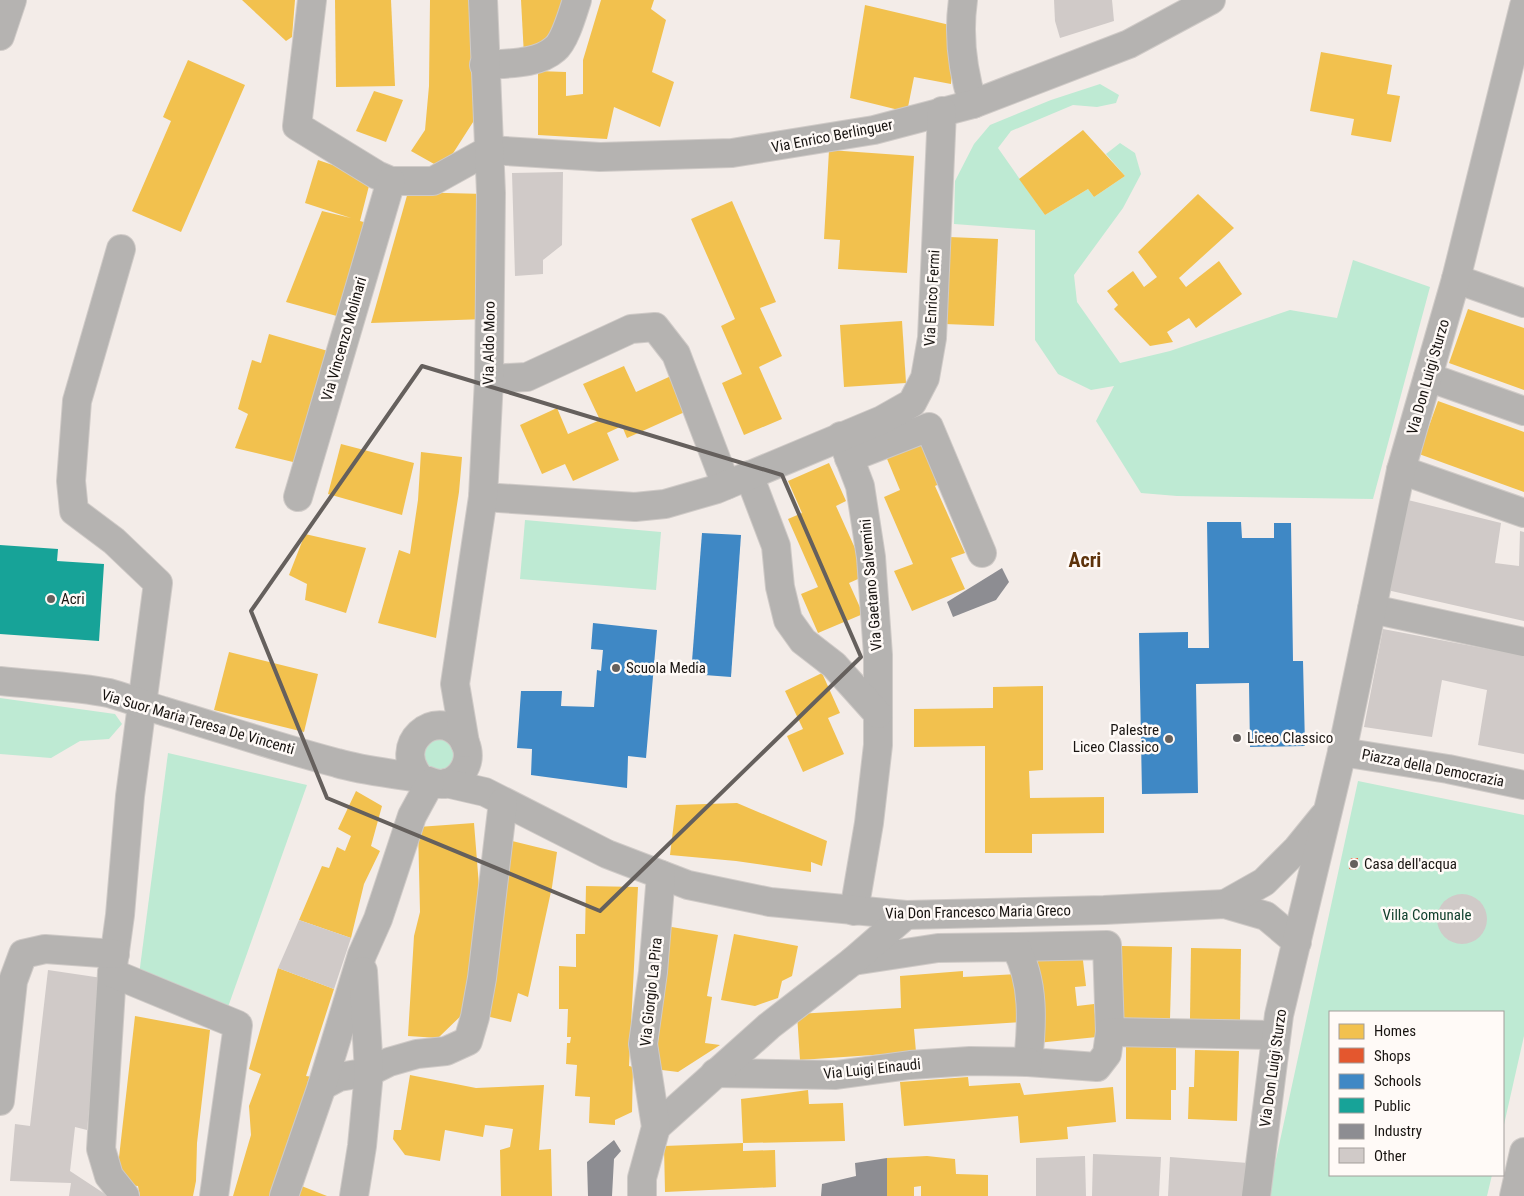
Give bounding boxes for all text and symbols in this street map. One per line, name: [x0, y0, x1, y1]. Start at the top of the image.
street label: Via Enrico Berlinguer: [770, 115, 895, 157]
street label: Via Enrico Fermi: [920, 249, 944, 347]
street label: Via Vincenzo Molinari: [318, 275, 370, 403]
street label: Via Aldo Moro: [479, 301, 499, 385]
street label: Via Don Luigi Sturzo: [1403, 317, 1453, 437]
street label: Via Gaetano Salvemini: [856, 518, 886, 652]
district label: Acri: [1069, 548, 1101, 572]
place label: Acri: [61, 590, 85, 608]
marker: Acri: [45, 593, 57, 605]
place label: Scuola Media: [626, 659, 706, 677]
marker: Scuola Media: [610, 662, 622, 674]
street label: Via Suor Maria Teresa De Vincenti: [99, 686, 297, 758]
place label: Palestre Liceo Classico: [1073, 721, 1159, 756]
place label: Liceo Classico: [1247, 729, 1333, 747]
marker: Liceo Classico: [1231, 732, 1243, 744]
marker: Palestre Liceo Classico: [1163, 733, 1175, 745]
street label: Piazza della Democrazia: [1360, 745, 1506, 791]
place label: Casa dell'acqua: [1364, 855, 1457, 873]
marker: Casa dell'acqua: [1348, 858, 1360, 870]
street label: Via Don Francesco Maria Greco: [885, 901, 1071, 923]
park label: Villa Comunale: [1383, 906, 1471, 924]
street label: Via Giorgio La Pira: [636, 937, 666, 1047]
street label: Via Don Luigi Sturzo: [1256, 1008, 1290, 1128]
legend: [1329, 1011, 1504, 1176]
text: Homes: [1374, 1022, 1416, 1040]
text: Shops: [1374, 1047, 1411, 1065]
street label: Via Luigi Einaudi: [822, 1055, 922, 1083]
text: Schools: [1374, 1072, 1421, 1090]
text: Public: [1374, 1097, 1411, 1115]
text: Industry: [1374, 1122, 1422, 1140]
text: Other: [1374, 1147, 1407, 1165]

